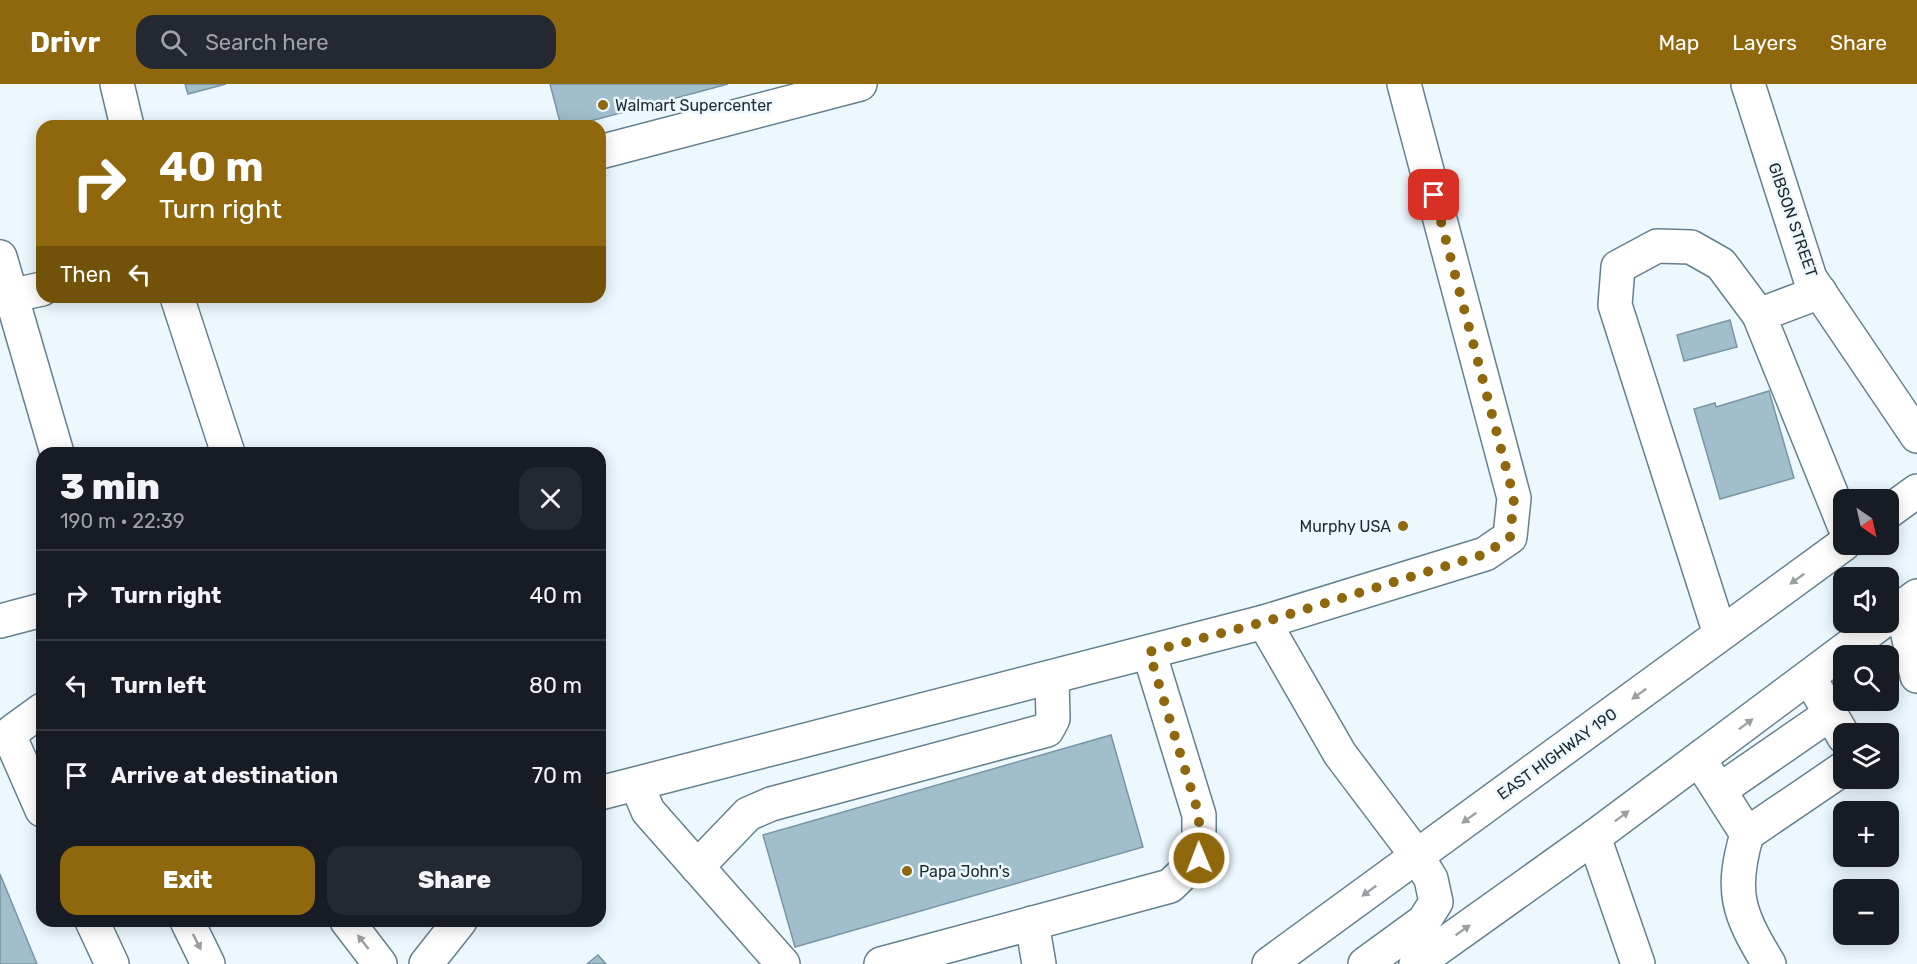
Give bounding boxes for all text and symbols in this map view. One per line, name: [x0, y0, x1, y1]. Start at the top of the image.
search box: [136, 15, 556, 69]
text: Drivr: [30, 26, 100, 59]
icon: search: [157, 26, 190, 59]
text: Search here: [205, 29, 329, 56]
text: Map: [1658, 30, 1699, 55]
text: Layers: [1732, 30, 1797, 55]
text: Share: [1830, 30, 1887, 55]
place label: Walmart Supercenter: [615, 96, 772, 115]
marker: Walmart Supercenter: [596, 98, 610, 112]
text: 40 m: [159, 142, 264, 192]
icon: right: [60, 144, 138, 222]
street label: GIBSON STREET: [1764, 160, 1822, 280]
pin: [1408, 169, 1459, 220]
icon: arrive: [1417, 178, 1450, 211]
text: Turn right: [159, 193, 282, 225]
icon: left: [123, 258, 156, 291]
text: Then: [60, 261, 111, 288]
text: 3 min: [60, 465, 160, 508]
button: close: [519, 467, 582, 530]
north arrow: [1833, 489, 1899, 555]
map controls: [1833, 489, 1899, 945]
text: 190 m · 22:39: [60, 509, 185, 533]
place label: Murphy USA: [1300, 517, 1391, 536]
marker: Murphy USA: [1396, 519, 1410, 533]
button: sound: [1833, 567, 1899, 633]
one-way arrow: [1789, 573, 1805, 585]
icon: right: [60, 579, 93, 612]
text: Turn right: [111, 582, 221, 609]
text: 40 m: [529, 582, 582, 609]
button: search: [1833, 645, 1899, 711]
icon: left: [60, 669, 93, 702]
text: Turn left: [111, 672, 206, 699]
text: 80 m: [529, 672, 582, 699]
one-way arrow: [1632, 688, 1648, 700]
street label: EAST HIGHWAY 190: [1493, 704, 1621, 804]
one-way arrow: [1737, 718, 1753, 730]
button: layers: [1833, 723, 1899, 789]
icon: arrive: [60, 759, 93, 792]
text: Arrive at destination: [111, 762, 338, 789]
text: 70 m: [532, 762, 582, 789]
button: +: [1833, 801, 1899, 867]
one-way arrow: [1614, 811, 1629, 823]
one-way arrow: [1461, 812, 1476, 824]
position arrow: [1167, 826, 1231, 890]
button: Exit: [60, 846, 315, 915]
button: Share: [327, 846, 582, 915]
place label: Papa John's: [919, 862, 1010, 881]
marker: Papa John's: [900, 864, 914, 878]
button: −: [1833, 879, 1899, 945]
one-way arrow: [1362, 885, 1378, 897]
one-way arrow: [1455, 925, 1471, 936]
one-way arrow: [193, 934, 202, 951]
one-way arrow: [358, 935, 370, 950]

